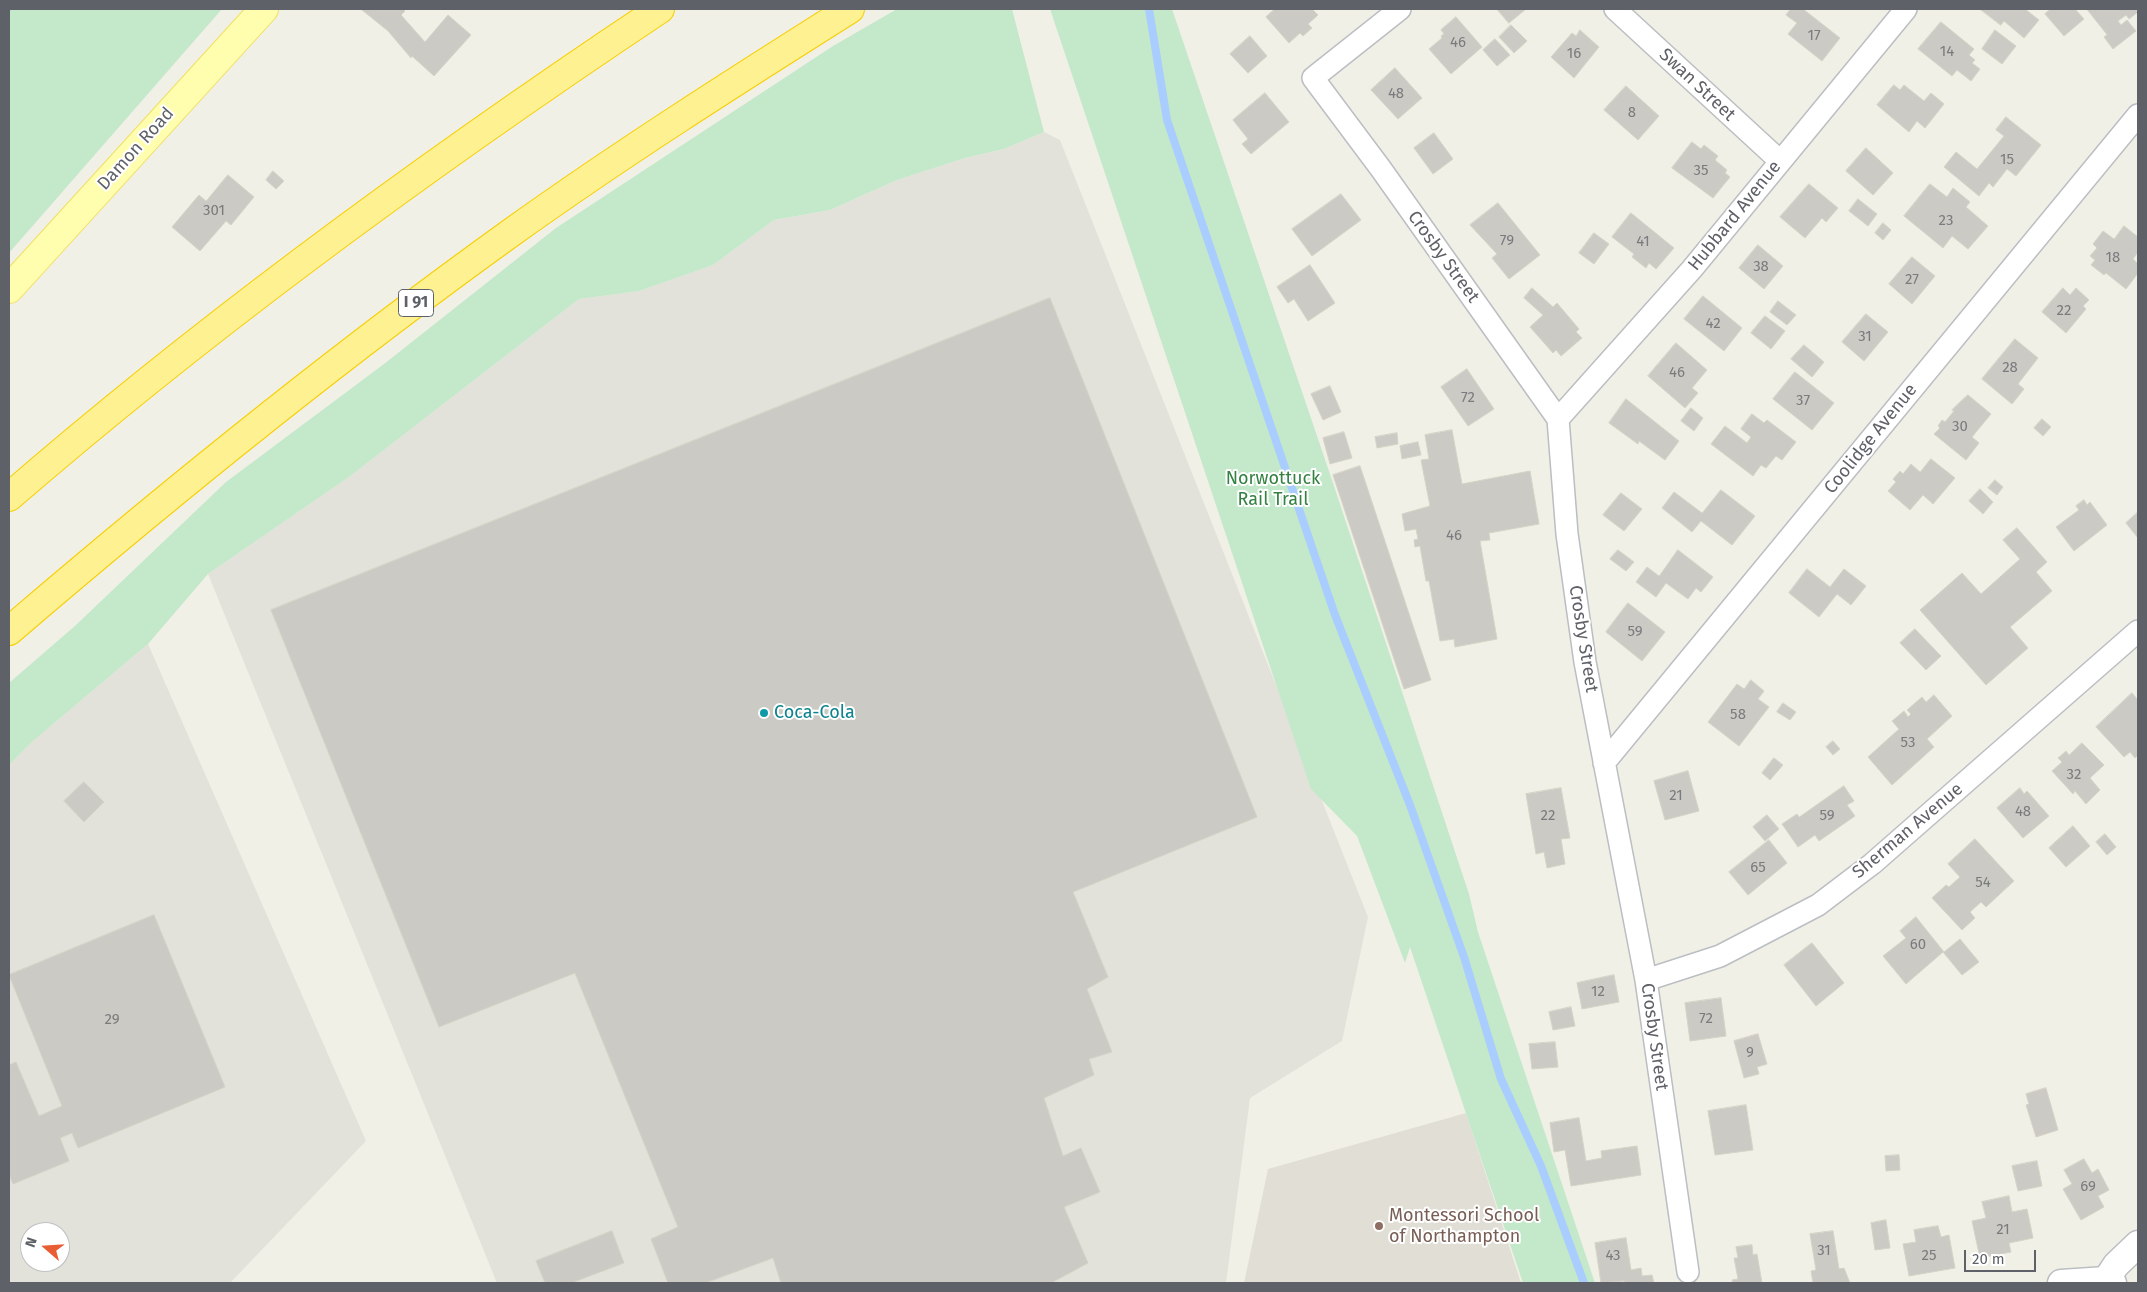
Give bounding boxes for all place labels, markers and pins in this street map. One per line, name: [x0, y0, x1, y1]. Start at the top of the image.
place label: Coca-Cola: [774, 702, 855, 724]
marker: Coca-Cola: [758, 707, 770, 719]
place label: Montessori School of Northampton: [1389, 1205, 1539, 1248]
marker: Montessori School of Northampton: [1373, 1220, 1385, 1232]

